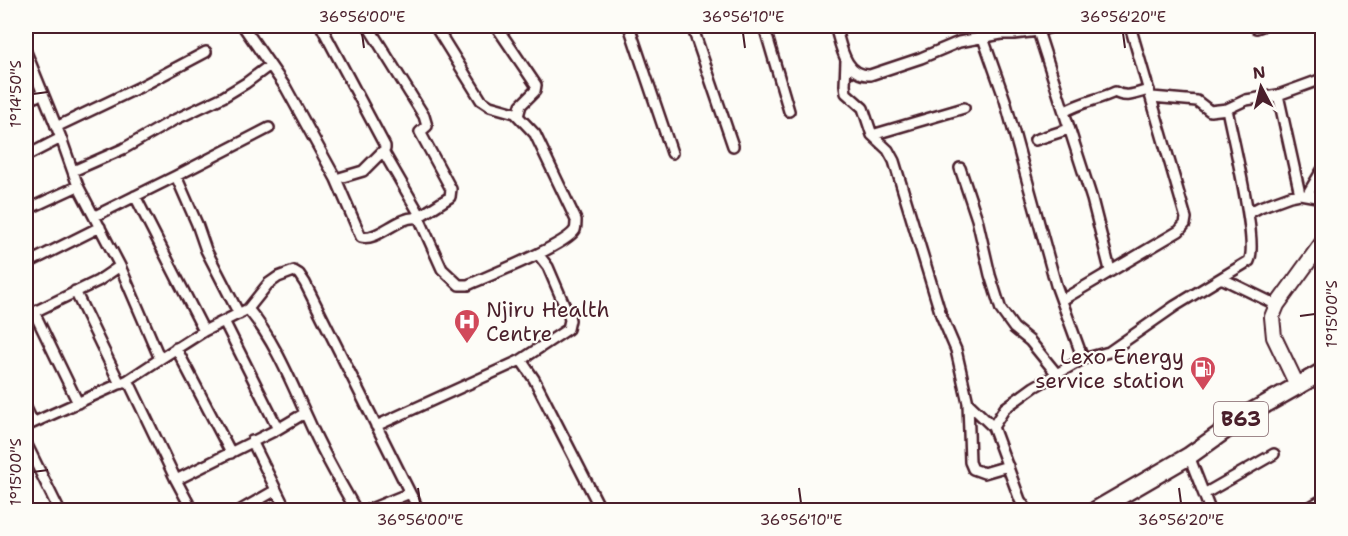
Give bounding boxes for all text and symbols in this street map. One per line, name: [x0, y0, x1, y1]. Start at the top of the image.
text: 36°56'00"E: [319, 7, 405, 27]
text: 36°56'10"E: [702, 7, 784, 27]
text: 36°56'20"E: [1080, 7, 1166, 27]
north arrow: [1231, 57, 1291, 117]
text: 1°14'50"S: [6, 60, 26, 128]
text: N: [1252, 61, 1267, 84]
text: 1°15'00"S: [1322, 280, 1342, 348]
place label: Njiru Health Centre: [486, 296, 610, 348]
hospital icon: Njiru Health Centre: [452, 307, 482, 345]
place label: Lexo Energy service station: [1035, 343, 1184, 395]
fuel station icon: Lexo Energy service station: [1188, 354, 1218, 392]
road number: B63: [1214, 402, 1268, 436]
text: 1°15'00"S: [6, 438, 26, 506]
text: 36°56'00"E: [377, 510, 463, 530]
text: 36°56'10"E: [760, 510, 842, 530]
text: 36°56'20"E: [1138, 510, 1224, 530]

